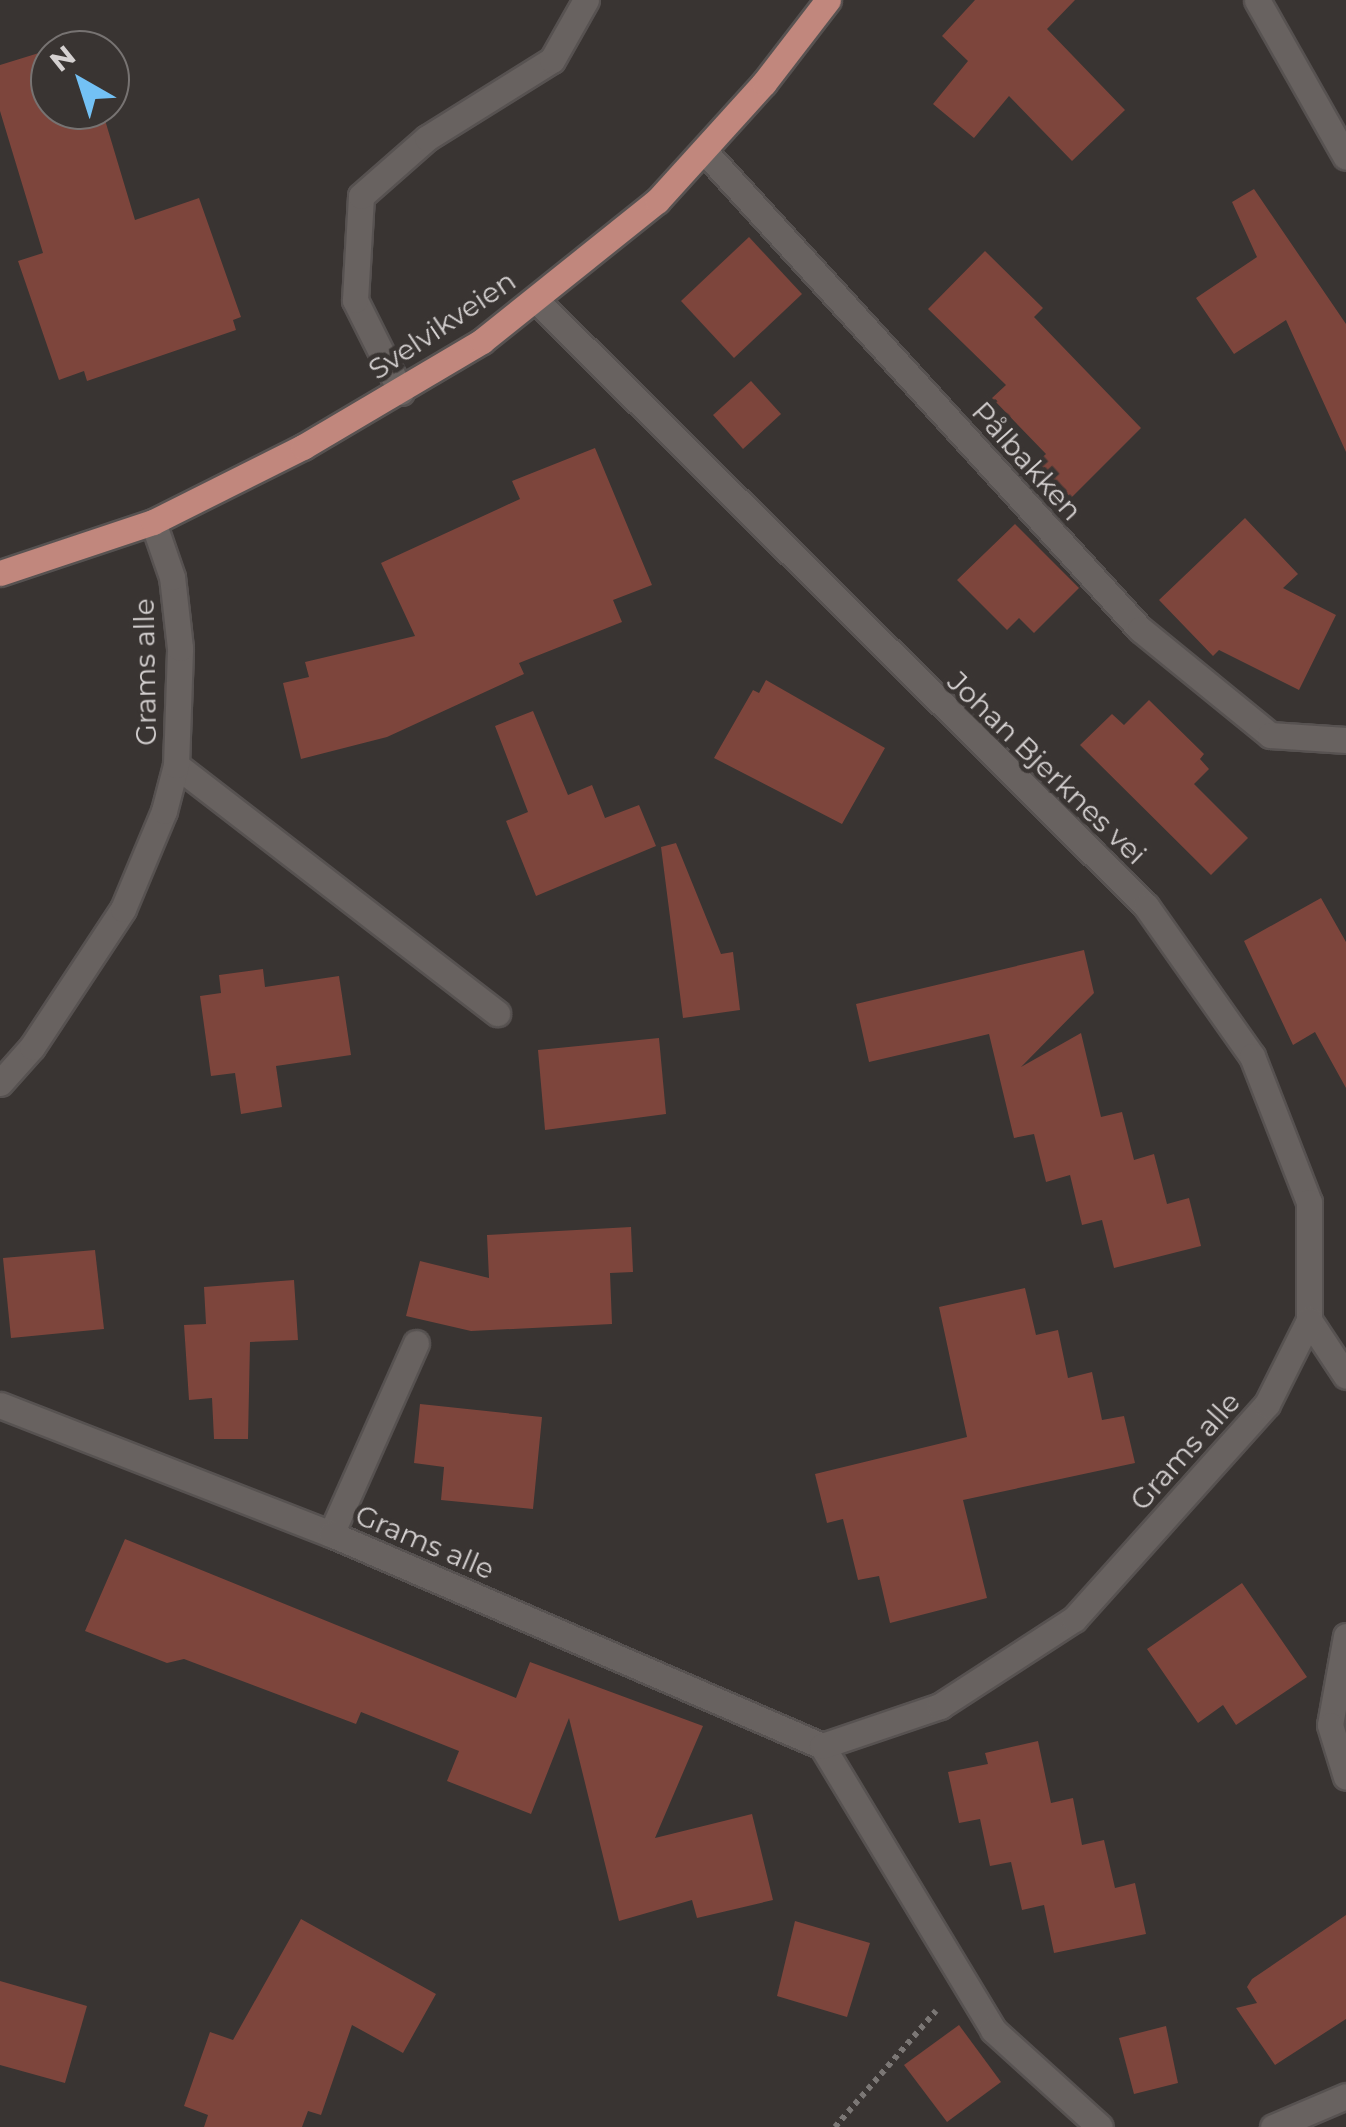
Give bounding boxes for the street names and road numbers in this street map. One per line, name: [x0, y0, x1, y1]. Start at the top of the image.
street label: Svelvikveien: [362, 264, 522, 386]
street label: Pålbakken: [965, 395, 1089, 527]
street label: Grams alle: [127, 598, 163, 746]
street label: Johan Bjerknes vei: [941, 665, 1153, 871]
street label: Grams alle: [1123, 1385, 1247, 1517]
street label: Grams alle: [351, 1498, 499, 1586]

